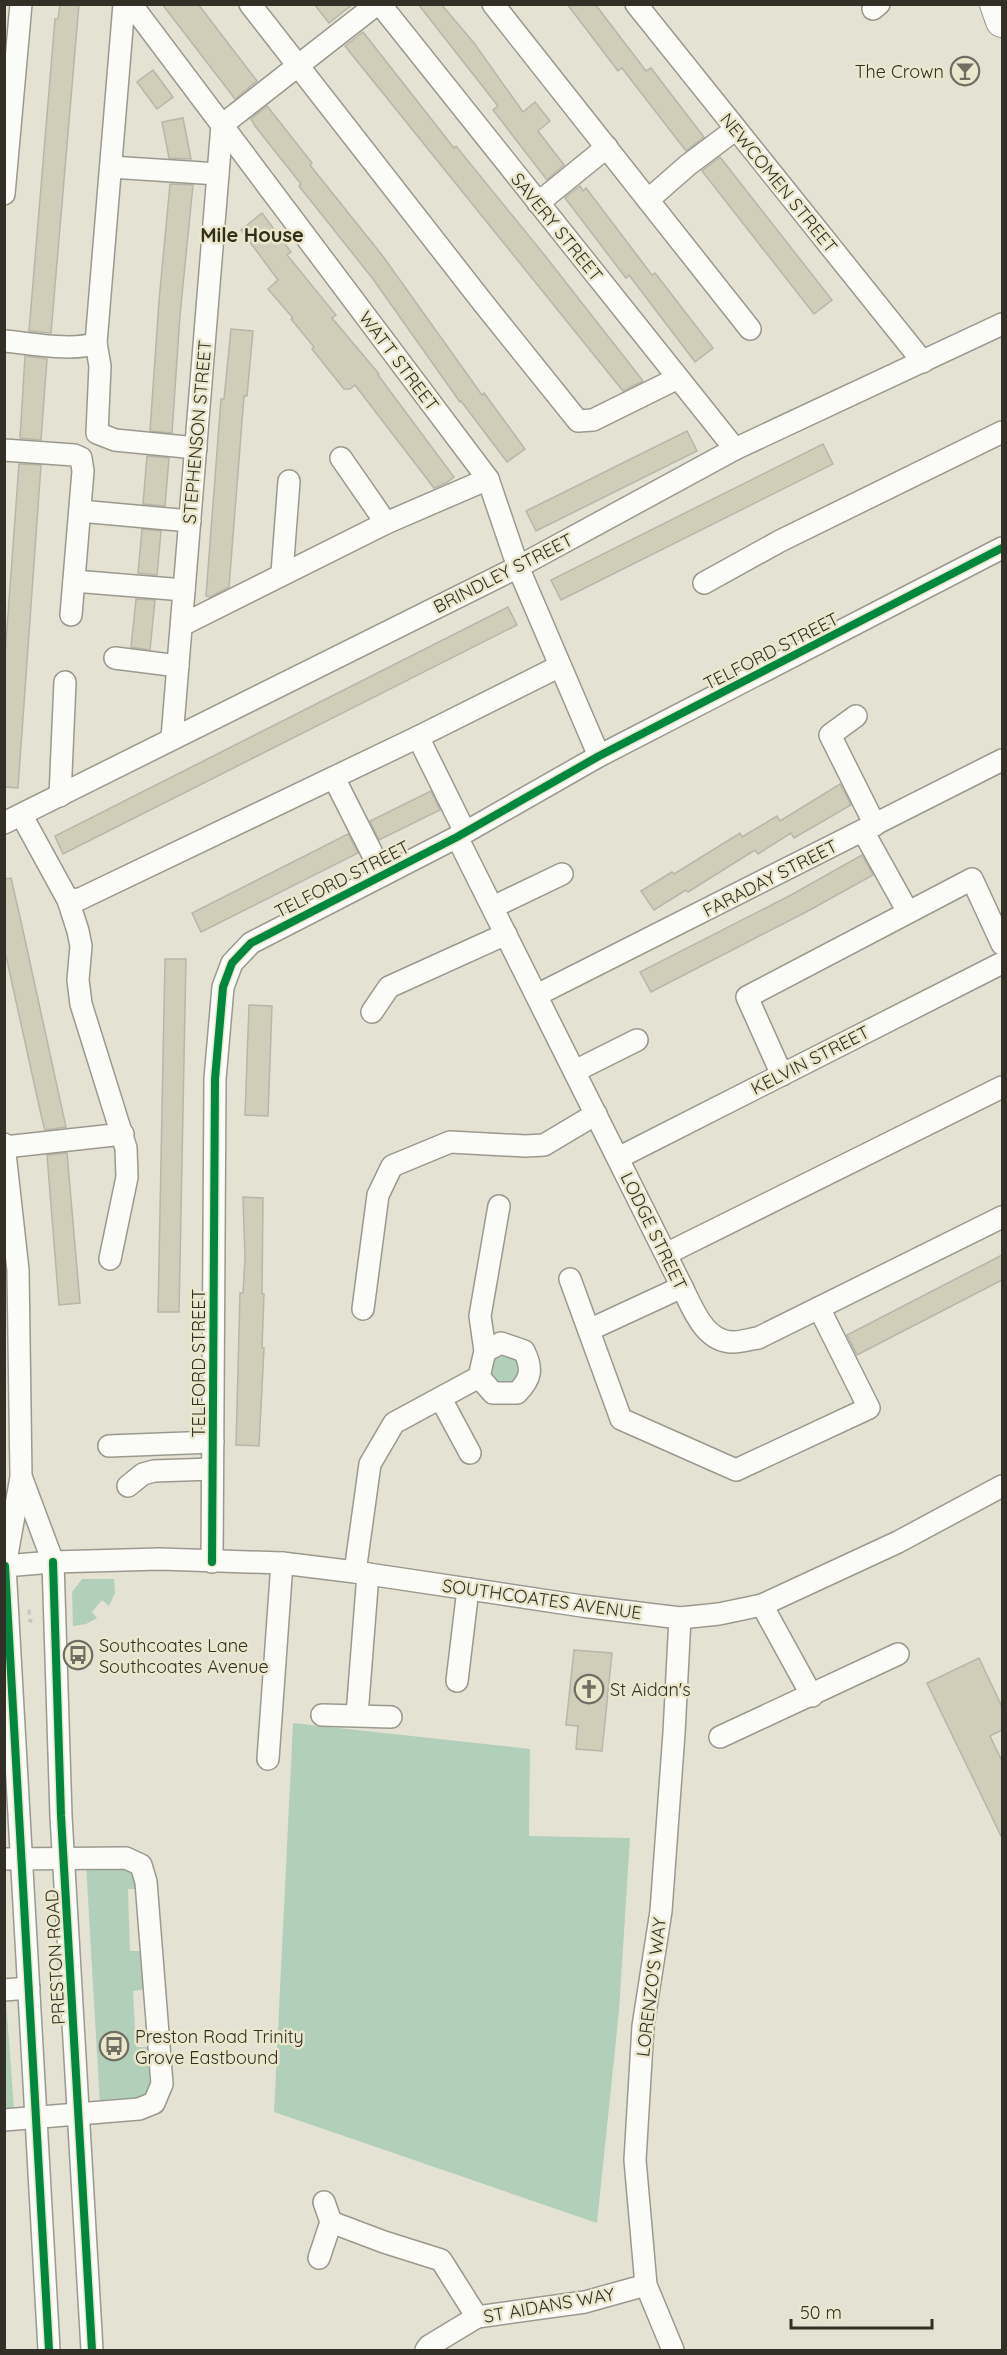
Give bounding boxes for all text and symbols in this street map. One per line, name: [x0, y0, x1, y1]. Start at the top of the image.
bar icon: The Crown: [949, 55, 981, 87]
place label: The Crown: [855, 60, 944, 83]
street label: NEWCOMEN STREET: [715, 108, 843, 258]
street label: SAVERY STREET: [506, 168, 608, 286]
district label: Mile House: [200, 222, 304, 247]
street label: WATT STREET: [354, 306, 444, 416]
street label: STEPHENSON STREET: [178, 339, 217, 525]
street label: BRINDLEY STREET: [429, 528, 577, 618]
street label: TELFORD STREET: [699, 607, 843, 695]
street label: FARADAY STREET: [699, 834, 841, 922]
street label: TELFORD STREET: [270, 835, 414, 923]
street label: KELVIN STREET: [747, 1020, 873, 1100]
street label: LODGE STREET: [616, 1168, 692, 1294]
street label: TELFORD STREET: [187, 1288, 210, 1437]
street label: SOUTHCOATES AVENUE: [441, 1574, 643, 1624]
place label: Southcoates Lane Southcoates Avenue: [99, 1634, 269, 1678]
bus stop icon: Southcoates Lane Southcoates Avenue: [62, 1639, 94, 1671]
church icon: St Aidan's: [573, 1673, 605, 1705]
place label: St Aidan's: [610, 1678, 691, 1701]
street label: PRESTON ROAD: [40, 1889, 70, 2025]
street label: LORENZO'S WAY: [631, 1916, 671, 2058]
place label: Preston Road Trinity Grove Eastbound: [135, 2025, 304, 2069]
bus stop icon: Preston Road Trinity Grove Eastbound: [98, 2030, 130, 2062]
street label: ST AIDANS WAY: [482, 2282, 616, 2328]
scale bar: [791, 2292, 932, 2330]
text: 50 m: [800, 2301, 842, 2324]

